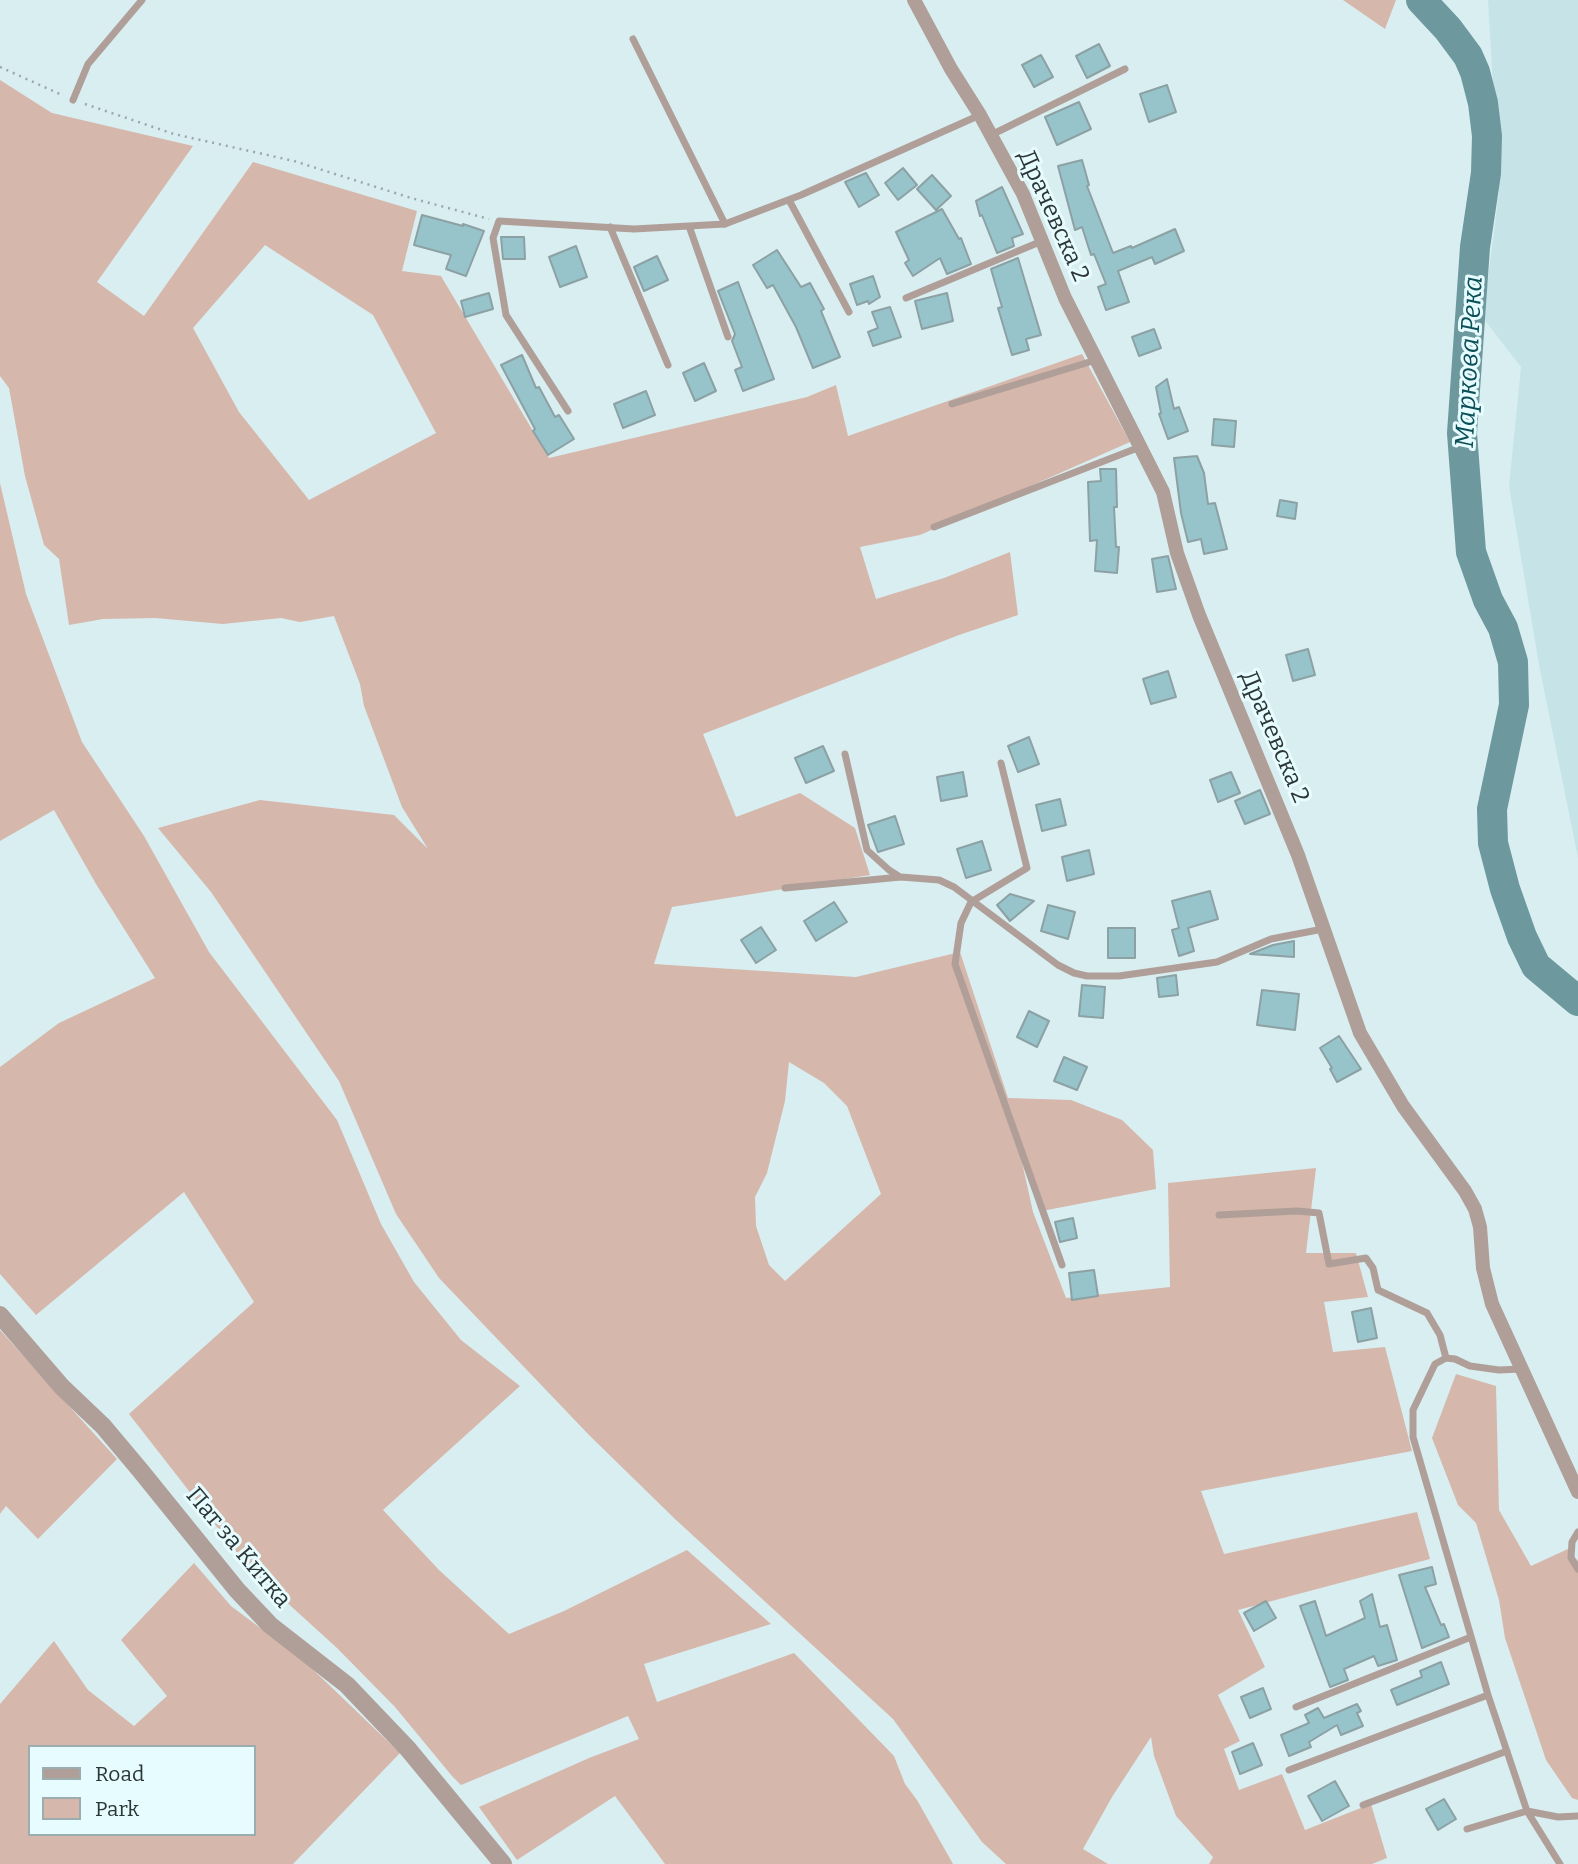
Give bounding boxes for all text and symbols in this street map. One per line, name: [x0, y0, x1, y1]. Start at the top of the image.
street label: Драчевска 2: [1011, 146, 1095, 286]
water label: Маркова Река: [1450, 275, 1490, 449]
street label: Драчевска 2: [1233, 667, 1315, 807]
street label: Пат за Китка: [179, 1482, 297, 1614]
legend: [28, 1745, 256, 1836]
text: Road: [95, 1761, 144, 1787]
text: Park: [95, 1796, 139, 1822]

